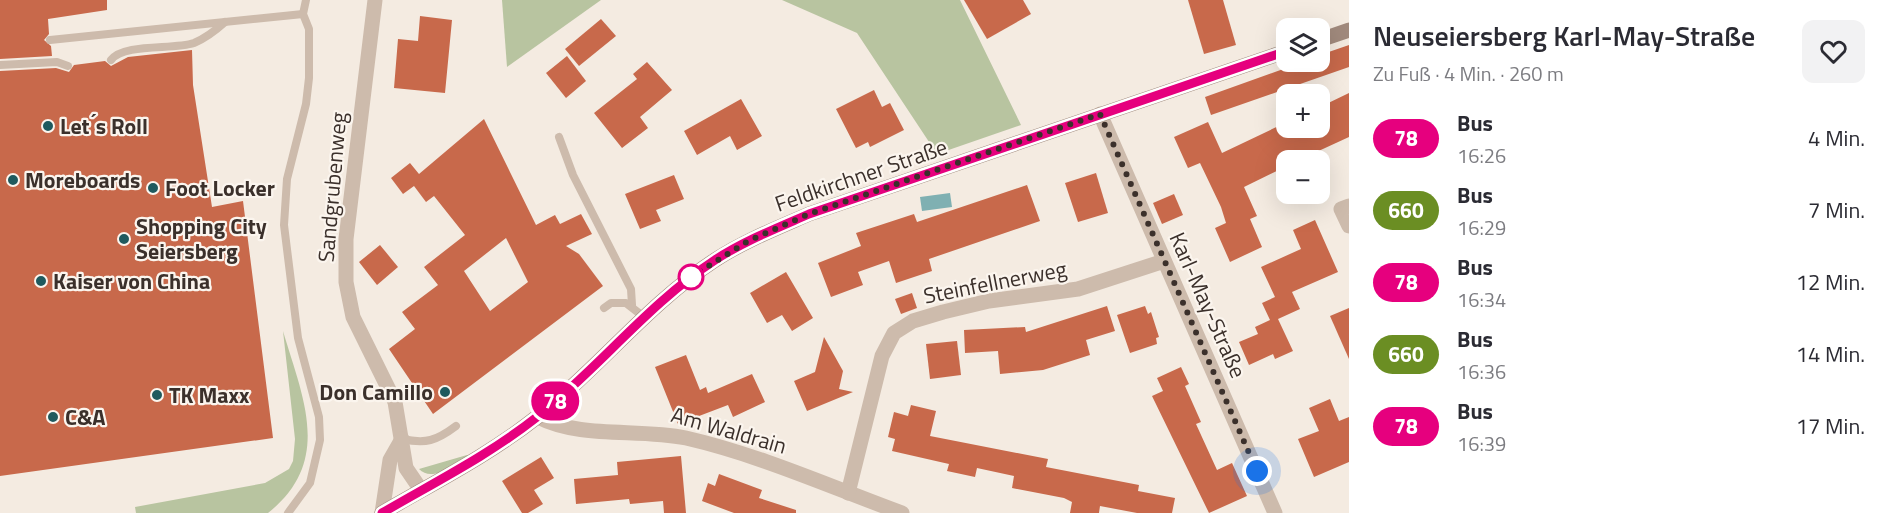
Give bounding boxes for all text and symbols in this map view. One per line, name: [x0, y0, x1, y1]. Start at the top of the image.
text: Neuseiersberg Karl-May-Straße: [1373, 14, 1755, 57]
map controls: [1276, 18, 1330, 204]
button: layers: [1276, 18, 1330, 72]
button: heart: [1802, 20, 1865, 83]
text: Zu Fuß · 4 Min. · 260 m: [1373, 58, 1564, 89]
button: +: [1276, 84, 1330, 138]
text: Bus: [1457, 106, 1493, 140]
place label: Let ́s Roll: [60, 109, 148, 143]
street label: Sandgrubenweg: [309, 111, 355, 263]
marker: Let ́s Roll: [41, 119, 55, 133]
text: 4 Min.: [1808, 121, 1865, 155]
text: 78: [1394, 122, 1418, 154]
street label: Feldkirchner Straße: [770, 130, 952, 220]
text: 16:26: [1457, 140, 1506, 171]
button: −: [1276, 150, 1330, 204]
place label: Moreboards: [25, 163, 140, 197]
place label: Foot Locker: [165, 171, 275, 205]
marker: Moreboards: [6, 173, 20, 187]
text: Bus: [1457, 178, 1493, 212]
marker: Foot Locker: [146, 181, 160, 195]
text: 7 Min.: [1808, 193, 1865, 227]
text: 660: [1388, 194, 1424, 226]
place label: Shopping City Seiersberg: [136, 209, 267, 268]
text: 16:29: [1457, 212, 1506, 243]
street label: Karl-May-Straße: [1161, 227, 1255, 383]
marker: Shopping City Seiersberg: [117, 232, 131, 246]
text: Bus: [1457, 250, 1493, 284]
street label: Steinfellnerweg: [921, 251, 1069, 313]
place label: Kaiser von China: [53, 264, 210, 298]
unlabelled marker: [678, 264, 704, 290]
text: 12 Min.: [1796, 265, 1865, 299]
text: 78: [1394, 266, 1418, 298]
marker: Kaiser von China: [34, 274, 48, 288]
text: 16:34: [1457, 284, 1506, 315]
text: Bus: [1457, 322, 1493, 356]
text: 14 Min.: [1796, 337, 1865, 371]
text: 660: [1388, 338, 1424, 370]
text: 16:36: [1457, 356, 1506, 387]
place label: Don Camillo: [319, 375, 433, 409]
place label: TK Maxx: [169, 378, 250, 412]
line badge: 78: [528, 382, 582, 420]
marker: Don Camillo: [438, 385, 452, 399]
text: 78: [543, 385, 567, 417]
marker: TK Maxx: [150, 388, 164, 402]
text: Bus: [1457, 394, 1493, 428]
street label: Am Waldrain: [667, 397, 791, 463]
place label: C&A: [65, 400, 106, 434]
text: 17 Min.: [1796, 409, 1865, 443]
marker: C&A: [46, 410, 60, 424]
text: 78: [1394, 410, 1418, 442]
text: 16:39: [1457, 428, 1506, 459]
your location: [1242, 456, 1272, 486]

